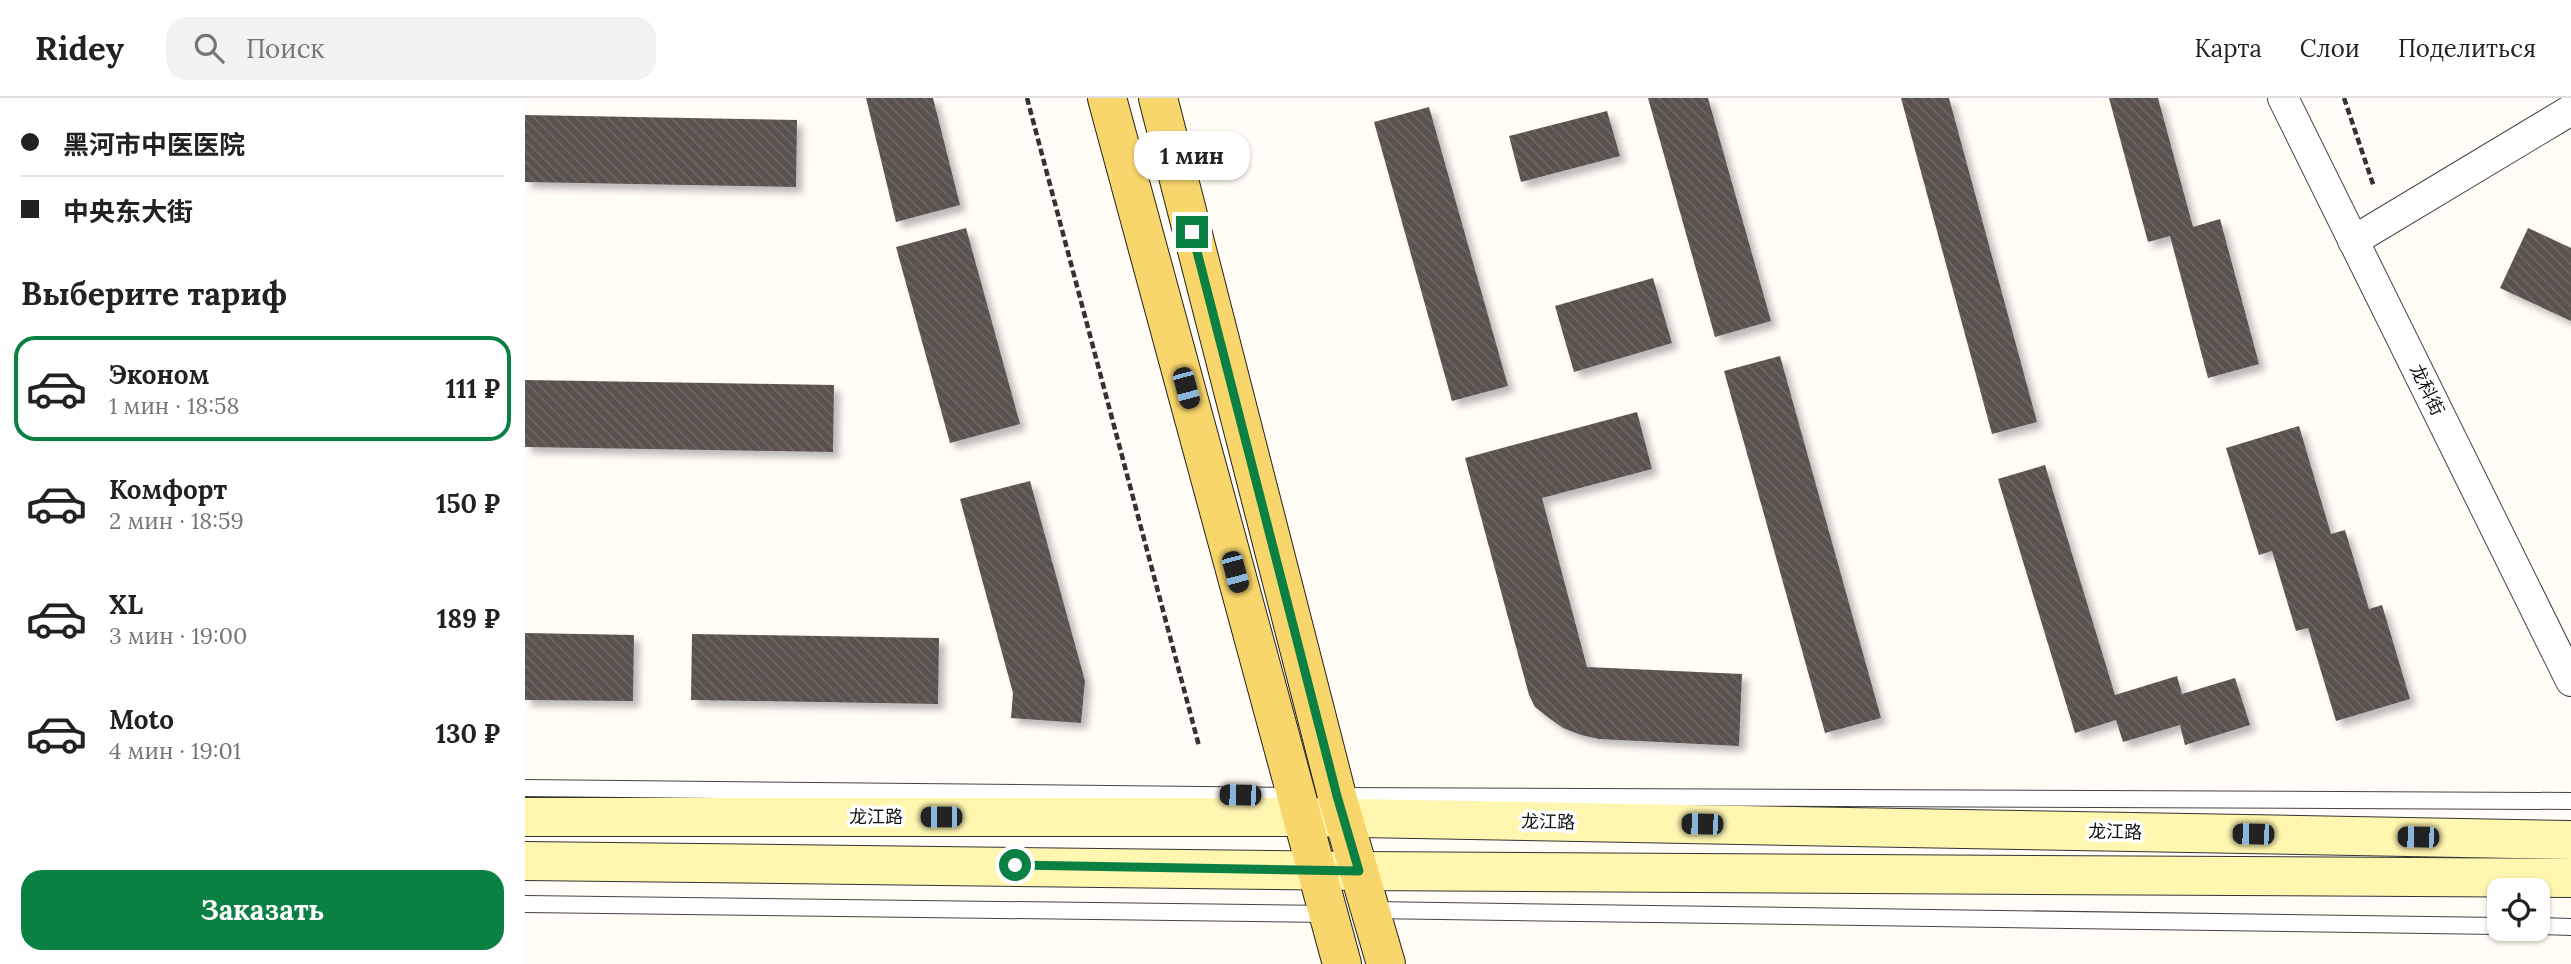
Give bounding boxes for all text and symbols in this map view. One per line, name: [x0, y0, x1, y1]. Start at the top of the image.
search box: [166, 17, 656, 80]
text: Ridey: [35, 27, 124, 69]
icon: search: [190, 29, 228, 67]
text: Поиск: [246, 32, 324, 65]
text: Карта: [2194, 33, 2262, 64]
text: Слои: [2300, 33, 2360, 64]
text: Поделиться: [2398, 33, 2536, 64]
text: 黑河市中医医院: [63, 128, 245, 161]
callout: 1 мин: [1134, 130, 1250, 180]
text: 1 мин: [1160, 141, 1224, 170]
text: 中央东大街: [63, 195, 193, 228]
route end: [1176, 216, 1208, 248]
text: Выберите тариф: [21, 273, 287, 314]
icon: car: [25, 357, 88, 420]
text: Эконом: [109, 358, 209, 391]
street label: 龙科街: [2405, 360, 2450, 419]
car: [1171, 365, 1202, 411]
text: 111 ₽: [445, 372, 500, 405]
text: 1 мин · 18:58: [109, 391, 239, 420]
icon: car: [25, 472, 88, 535]
text: Комфорт: [109, 473, 227, 506]
text: 150 ₽: [436, 487, 500, 520]
text: 2 мин · 18:59: [109, 506, 244, 535]
car: [1220, 549, 1251, 595]
icon: car: [25, 587, 88, 650]
text: XL: [109, 588, 143, 621]
text: 189 ₽: [437, 602, 500, 635]
text: 3 мин · 19:00: [109, 621, 247, 650]
icon: car: [25, 702, 88, 765]
text: Moto: [109, 703, 174, 736]
text: 130 ₽: [435, 717, 500, 750]
text: 4 мин · 19:01: [109, 736, 241, 765]
car: [1219, 784, 1262, 806]
street label: 龙江路: [849, 805, 903, 828]
car: [921, 807, 963, 828]
street label: 龙江路: [1521, 810, 1575, 833]
car: [1681, 813, 1724, 835]
street label: 龙江路: [2088, 820, 2142, 843]
car: [2232, 823, 2275, 845]
car: [2397, 826, 2440, 848]
route start: [999, 849, 1031, 881]
button: Заказать: [21, 870, 504, 950]
map controls: [2487, 878, 2550, 941]
button: locate: [2487, 878, 2550, 941]

